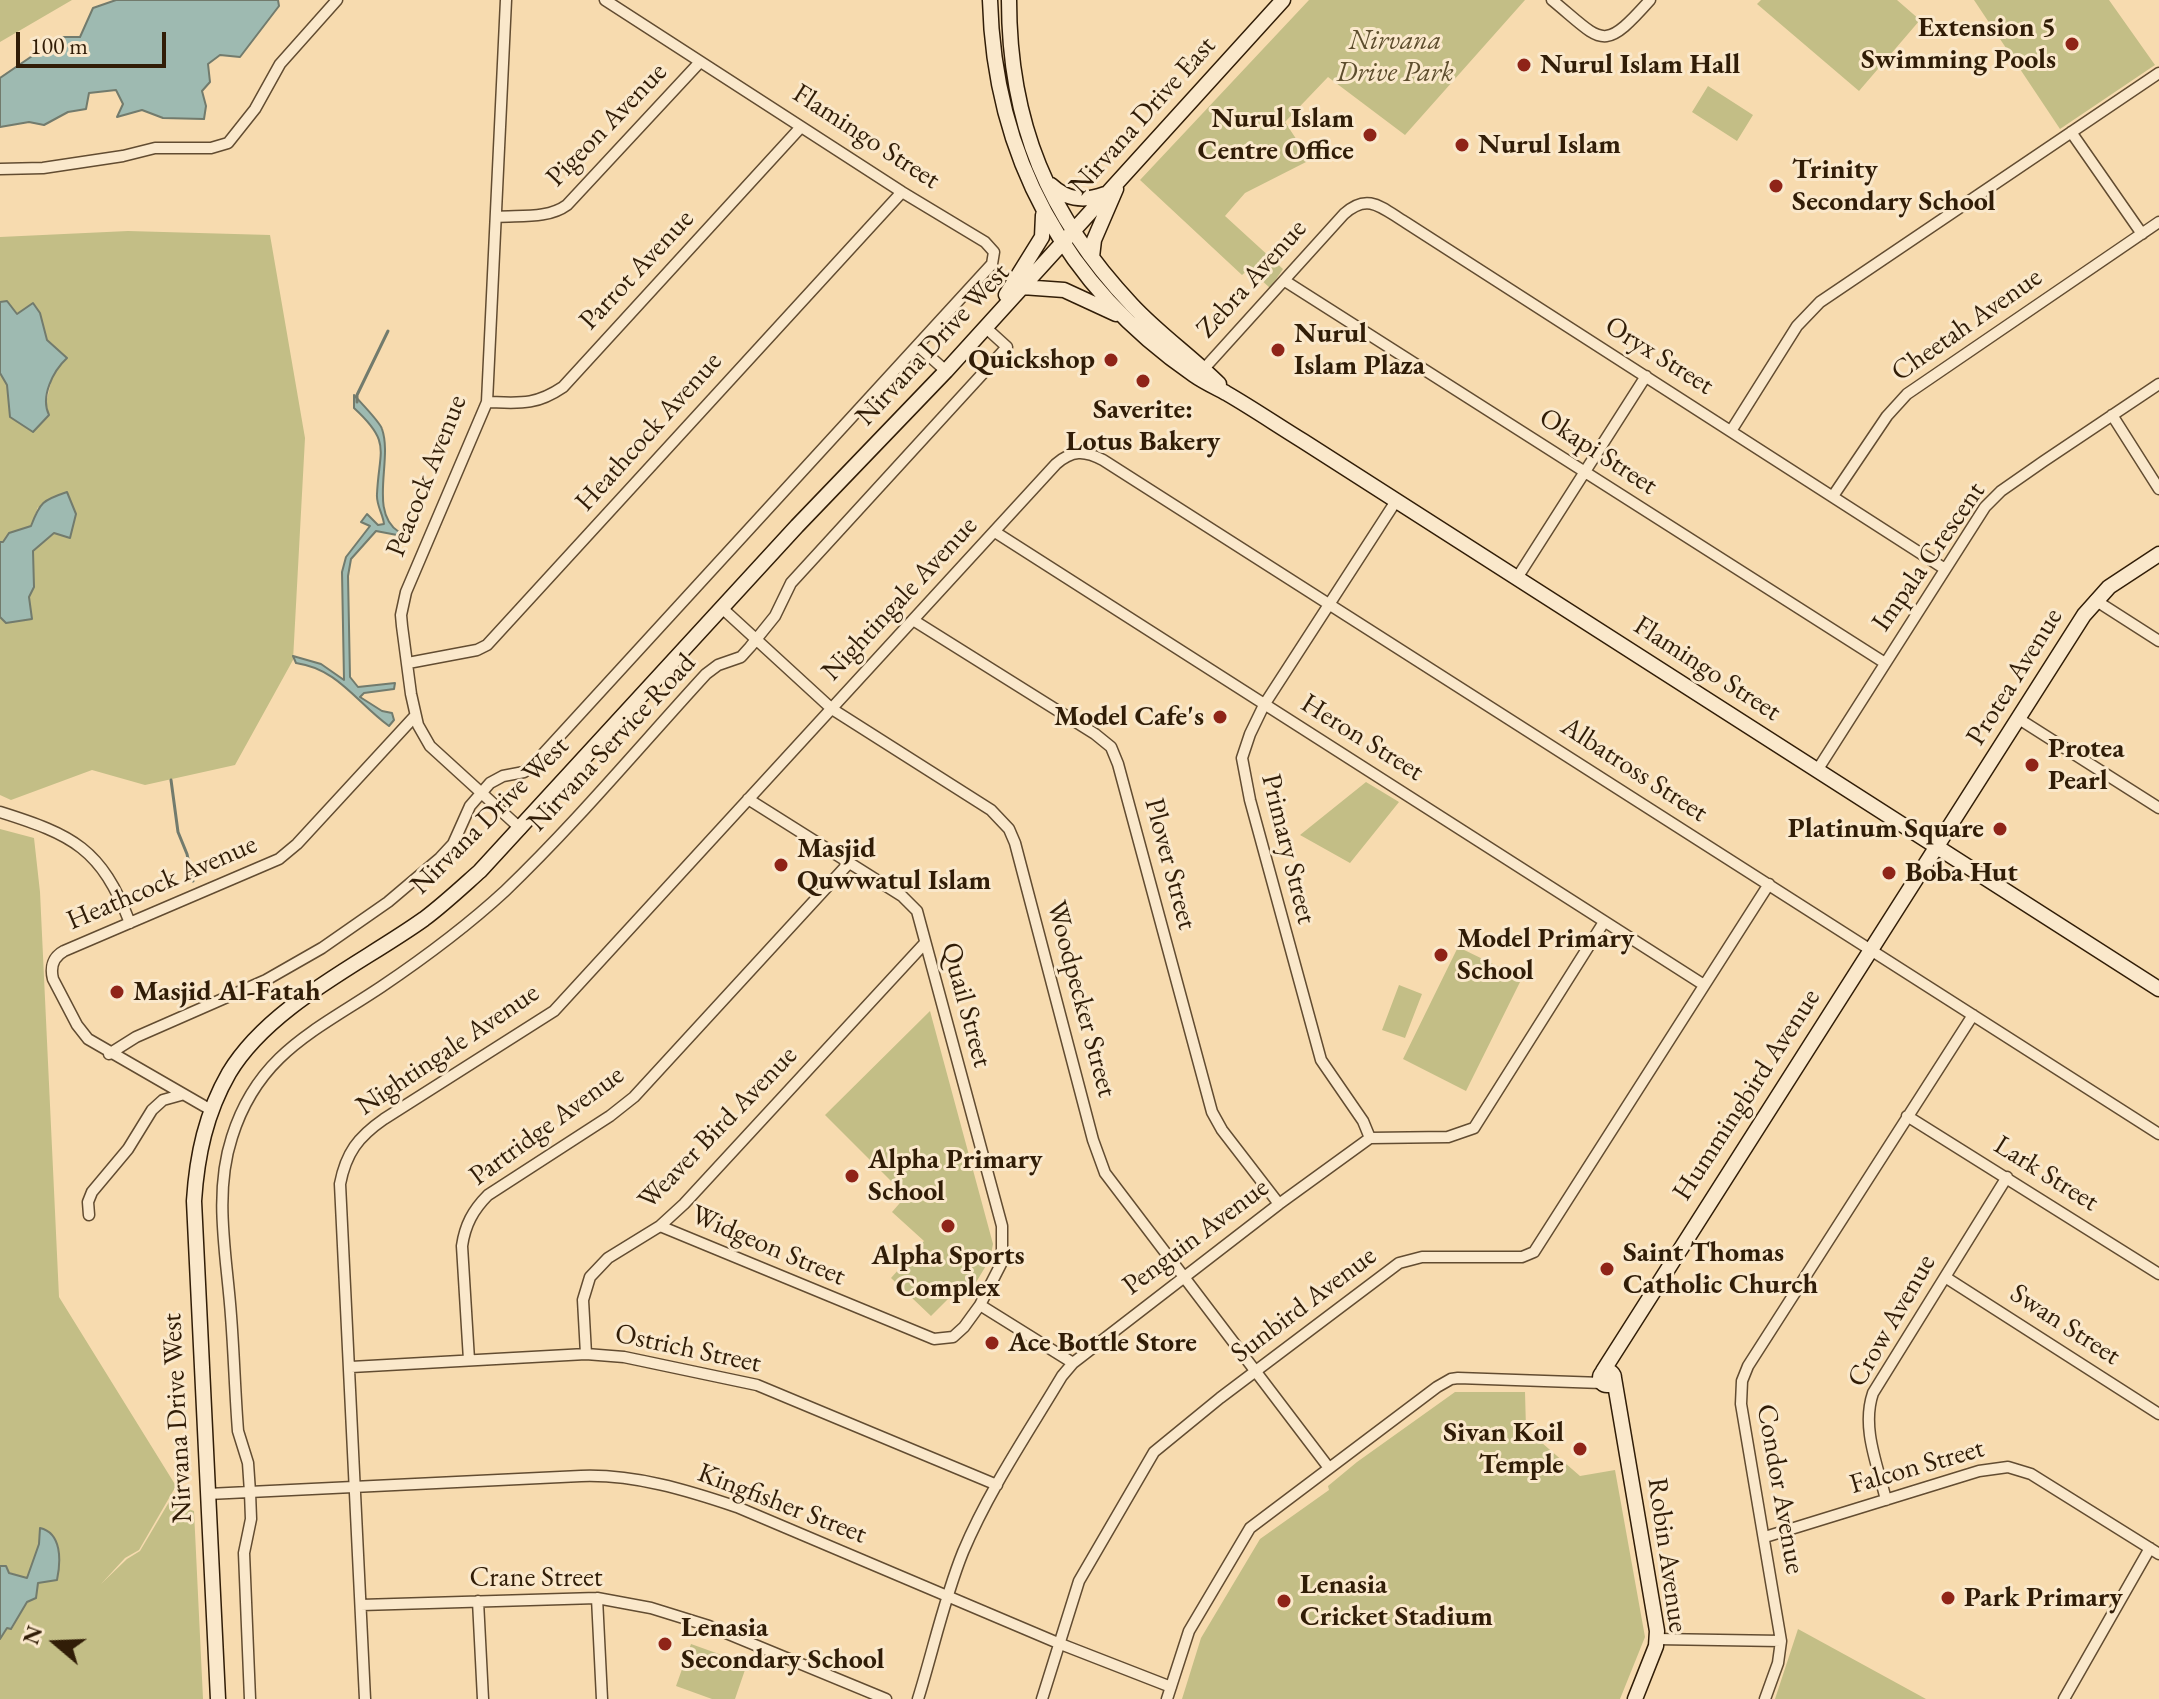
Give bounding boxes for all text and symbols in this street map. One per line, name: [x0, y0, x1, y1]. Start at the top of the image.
place label: Extension 5 Swimming Pools: [1861, 11, 2056, 77]
scale bar: [20, 16, 170, 66]
park label: Nirvana Drive Park: [1336, 24, 1454, 90]
text: 100 m: [30, 30, 88, 61]
street label: Nirvana Drive East: [1063, 30, 1223, 202]
marker: Extension 5 Swimming Pools: [2063, 35, 2081, 53]
place label: Nurul Islam Hall: [1540, 48, 1740, 82]
street label: Pigeon Avenue: [539, 56, 675, 194]
marker: Nurul Islam Hall: [1515, 56, 1533, 74]
street label: Flamingo Street: [786, 77, 946, 197]
place label: Nurul Islam Centre Office: [1198, 102, 1354, 168]
marker: Nurul Islam Centre Office: [1361, 126, 1379, 144]
place label: Nurul Islam: [1478, 128, 1621, 162]
marker: Nurul Islam: [1453, 136, 1471, 154]
place label: Trinity Secondary School: [1792, 153, 1995, 219]
marker: Trinity Secondary School: [1767, 177, 1785, 195]
street label: Parrot Avenue: [573, 203, 701, 337]
street label: Zebra Avenue: [1190, 213, 1314, 345]
street label: Nirvana Drive West: [849, 257, 1017, 433]
street label: Cheetah Avenue: [1885, 261, 2049, 389]
street label: Oryx Street: [1598, 309, 1720, 403]
place label: Nurul Islam Plaza: [1294, 317, 1425, 383]
marker: Nurul Islam Plaza: [1269, 341, 1287, 359]
place label: Quickshop: [968, 343, 1095, 377]
street label: Heathcock Avenue: [569, 345, 729, 519]
marker: Quickshop: [1102, 351, 1120, 369]
marker: Saverite: Lotus Bakery: [1134, 372, 1152, 390]
street label: Peacock Avenue: [379, 390, 475, 562]
place label: Saverite: Lotus Bakery: [1066, 393, 1220, 459]
street label: Okapi Street: [1533, 401, 1663, 503]
street label: Impala Crescent: [1865, 476, 1993, 638]
street label: Nightingale Avenue: [815, 510, 985, 688]
street label: Protea Avenue: [1960, 602, 2070, 752]
street label: Flamingo Street: [1627, 609, 1787, 729]
street label: Nirvana Service Road: [521, 647, 703, 839]
street label: Heron Street: [1294, 687, 1430, 789]
place label: Model Cafe's: [1054, 700, 1204, 734]
marker: Model Cafe's: [1211, 708, 1229, 726]
street label: Albatross Street: [1554, 710, 1714, 830]
street label: Nirvana Drive West: [404, 730, 576, 902]
place label: Protea Pearl: [2048, 732, 2125, 798]
marker: Protea Pearl: [2023, 756, 2041, 774]
street label: Primary Street: [1253, 771, 1323, 927]
street label: Plover Street: [1136, 795, 1204, 933]
place label: Platinum Square: [1788, 812, 1984, 846]
marker: Platinum Square: [1991, 820, 2009, 838]
street label: Heathcock Avenue: [62, 828, 262, 938]
place label: Masjid Quwwatul Islam: [797, 832, 991, 898]
marker: Masjid Quwwatul Islam: [772, 856, 790, 874]
place label: Boba Hut: [1905, 856, 2018, 890]
marker: Boba Hut: [1880, 864, 1898, 882]
street label: Woodpecker Street: [1039, 897, 1123, 1101]
place label: Model Primary School: [1457, 922, 1634, 988]
street label: Quail Street: [933, 939, 999, 1071]
marker: Model Primary School: [1432, 946, 1450, 964]
place label: Masjid Al-Fatah: [133, 975, 321, 1009]
street label: Nightingale Avenue: [350, 977, 546, 1123]
marker: Masjid Al-Fatah: [108, 983, 126, 1001]
street label: Hummingbird Avenue: [1666, 983, 1828, 1207]
street label: Weaver Bird Avenue: [631, 1039, 805, 1217]
street label: Partridge Avenue: [463, 1059, 631, 1193]
street label: Lark Street: [1987, 1129, 2105, 1219]
place label: Alpha Primary School: [868, 1143, 1042, 1209]
marker: Alpha Primary School: [843, 1167, 861, 1185]
street label: Penguin Avenue: [1116, 1171, 1276, 1303]
street label: Widgeon Street: [686, 1198, 850, 1294]
marker: Alpha Sports Complex: [939, 1217, 957, 1235]
place label: Saint Thomas Catholic Church: [1623, 1236, 1818, 1302]
place label: Alpha Sports Complex: [871, 1239, 1025, 1305]
street label: Sunbird Avenue: [1225, 1239, 1383, 1371]
street label: Crow Avenue: [1840, 1249, 1944, 1393]
marker: Saint Thomas Catholic Church: [1598, 1260, 1616, 1278]
street label: Swan Street: [2003, 1277, 2127, 1373]
street label: Nirvana Drive West: [156, 1312, 200, 1524]
street label: Ostrich Street: [612, 1317, 764, 1381]
place label: Ace Bottle Store: [1008, 1326, 1197, 1360]
marker: Ace Bottle Store: [983, 1334, 1001, 1352]
street label: Condor Avenue: [1749, 1401, 1811, 1577]
place label: Sivan Koil Temple: [1443, 1416, 1564, 1482]
street label: Falcon Street: [1846, 1432, 1988, 1502]
marker: Sivan Koil Temple: [1571, 1440, 1589, 1458]
street label: Kingfisher Street: [693, 1456, 871, 1552]
street label: Robin Avenue: [1640, 1475, 1694, 1635]
street label: Crane Street: [469, 1561, 603, 1595]
place label: Lenasia Cricket Stadium: [1300, 1568, 1493, 1634]
place label: Park Primary: [1964, 1581, 2123, 1615]
marker: Park Primary: [1939, 1589, 1957, 1607]
marker: Lenasia Cricket Stadium: [1275, 1592, 1293, 1610]
north arrow: [16, 1603, 96, 1683]
place label: Lenasia Secondary School: [681, 1611, 884, 1677]
text: N: [16, 1622, 49, 1648]
marker: Lenasia Secondary School: [656, 1635, 674, 1653]

